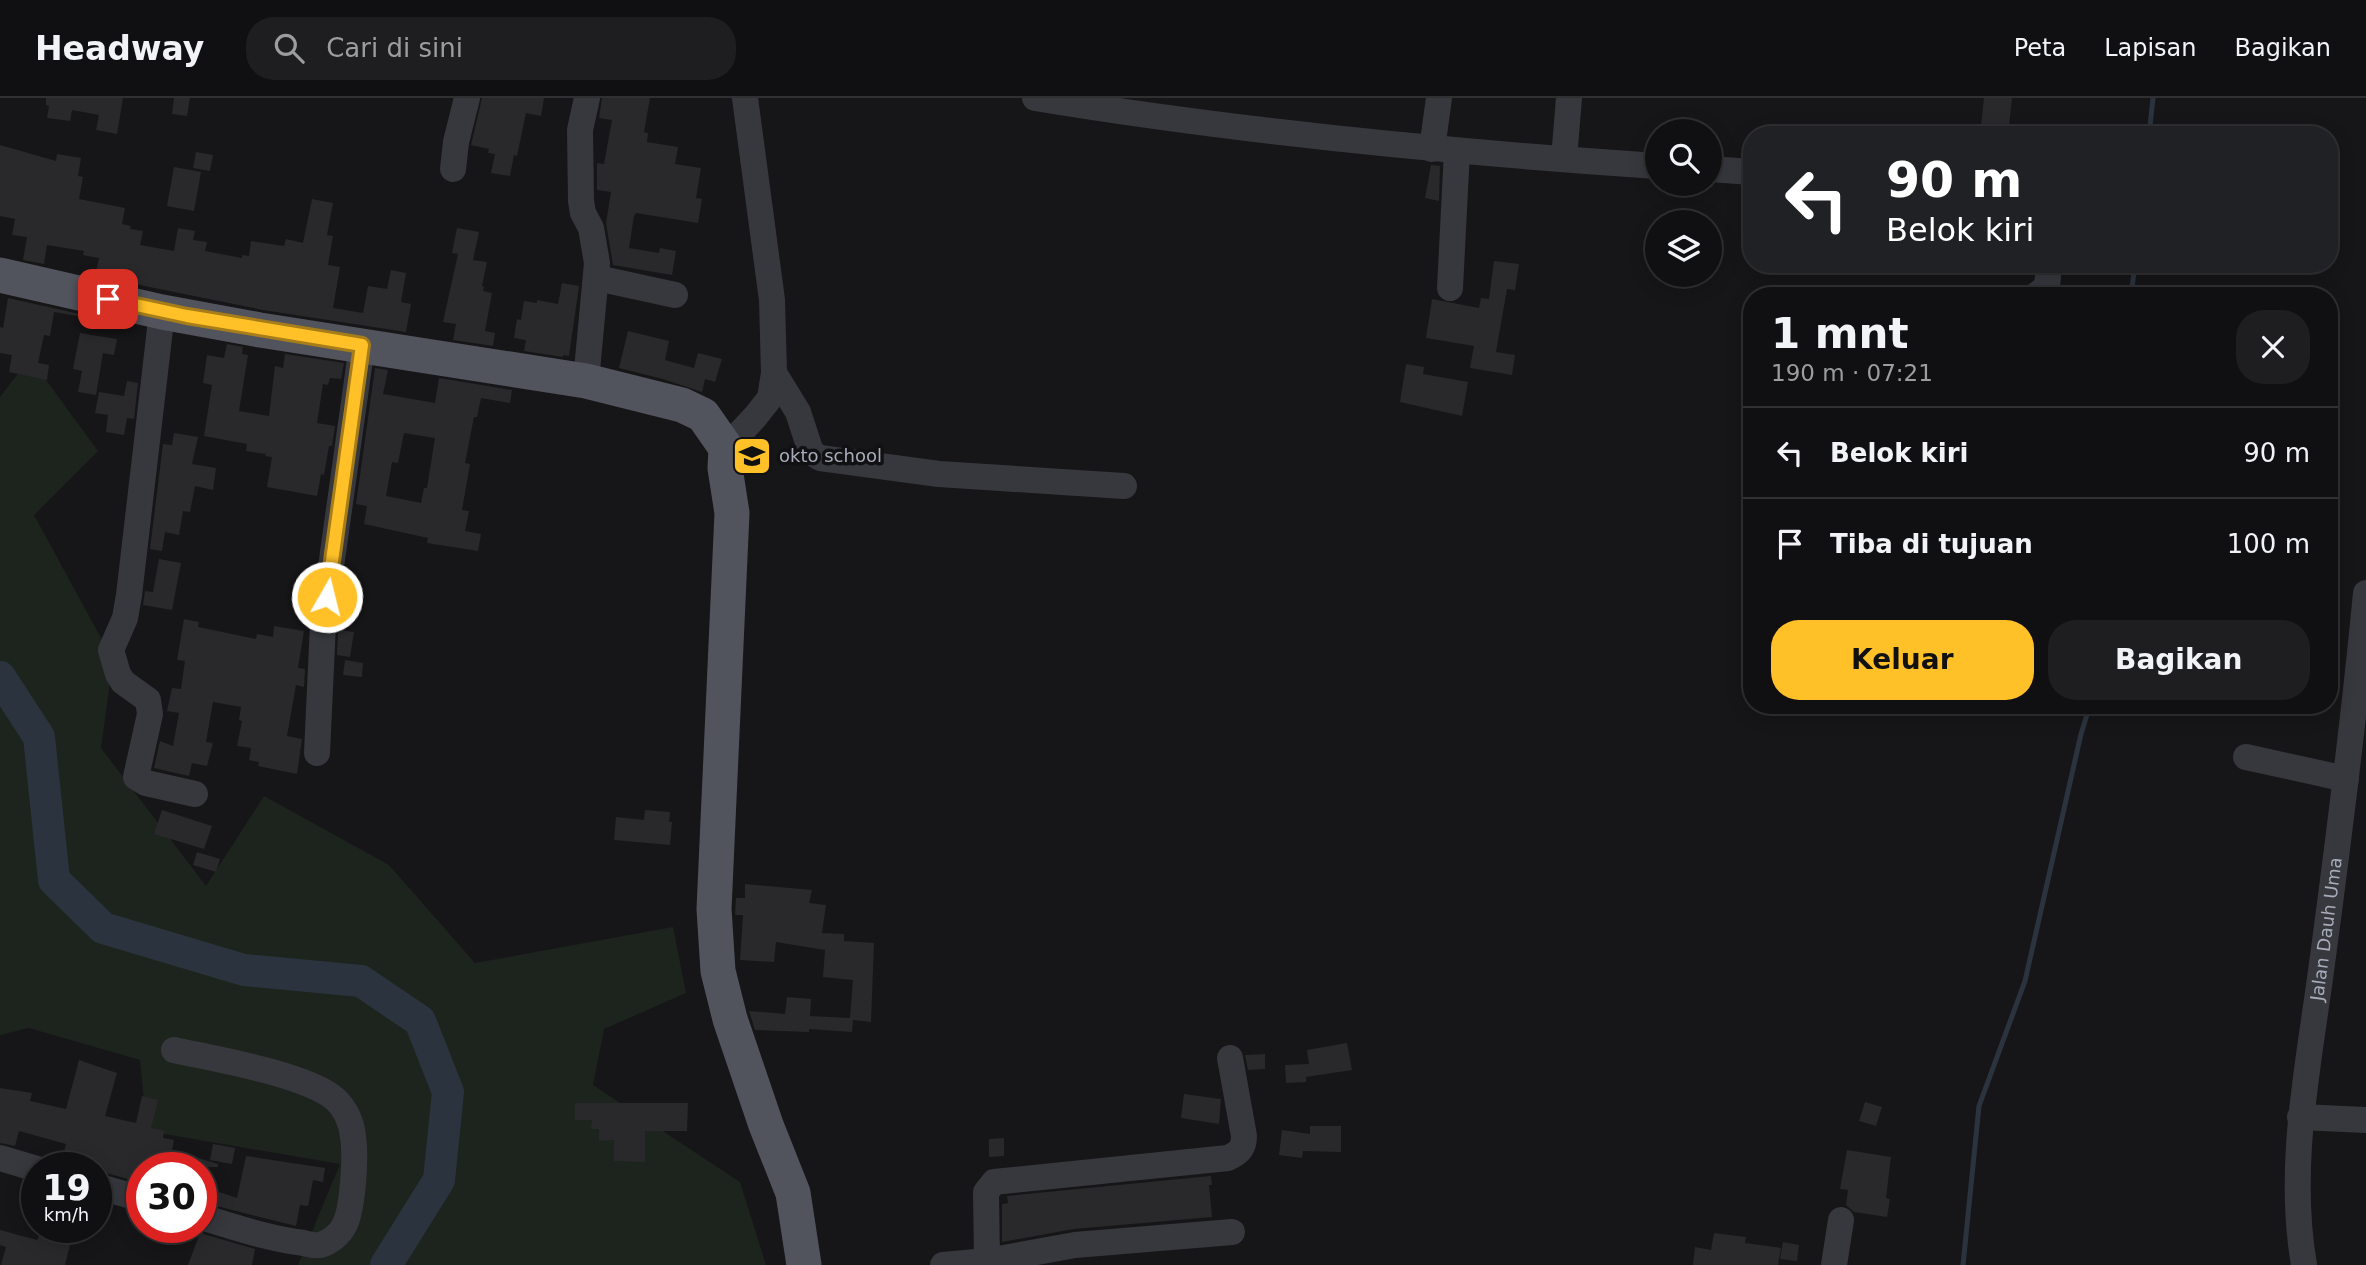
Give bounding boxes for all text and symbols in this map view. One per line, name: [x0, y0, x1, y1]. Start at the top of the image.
search box: [246, 17, 736, 80]
text: Headway: [35, 29, 204, 68]
icon: search: [270, 29, 308, 67]
text: Cari di sini: [326, 33, 463, 63]
text: Peta: [2014, 34, 2066, 62]
text: Lapisan: [2104, 34, 2197, 62]
text: Bagikan: [2235, 34, 2331, 62]
map controls: [1645, 119, 1722, 287]
button: search: [1645, 119, 1722, 196]
text: 90 m: [1886, 152, 2022, 209]
icon: left: [1771, 154, 1862, 245]
button: layers: [1645, 210, 1722, 287]
text: Belok kiri: [1886, 211, 2034, 249]
pin: [78, 269, 138, 329]
icon: arrive: [89, 280, 127, 318]
text: 1 mnt: [1771, 309, 1909, 358]
button: close: [2236, 310, 2310, 384]
text: 190 m · 07:21: [1771, 360, 1933, 386]
icon: left: [1771, 434, 1809, 472]
school or university icon: okto school: [731, 435, 773, 477]
text: Belok kiri: [1830, 438, 1969, 468]
text: 90 m: [2243, 438, 2310, 468]
place label: okto school: [779, 445, 882, 466]
icon: arrive: [1771, 525, 1809, 563]
text: Tiba di tujuan: [1830, 529, 2033, 559]
text: 100 m: [2227, 529, 2310, 559]
position arrow: [290, 560, 364, 634]
button: Keluar: [1771, 620, 2034, 700]
button: Bagikan: [2048, 620, 2310, 700]
street label: Jalan Dauh Uma: [2306, 856, 2346, 1003]
speed limit sign: 30: [126, 1152, 217, 1243]
text: 19: [42, 1168, 91, 1208]
text: km/h: [44, 1204, 89, 1225]

